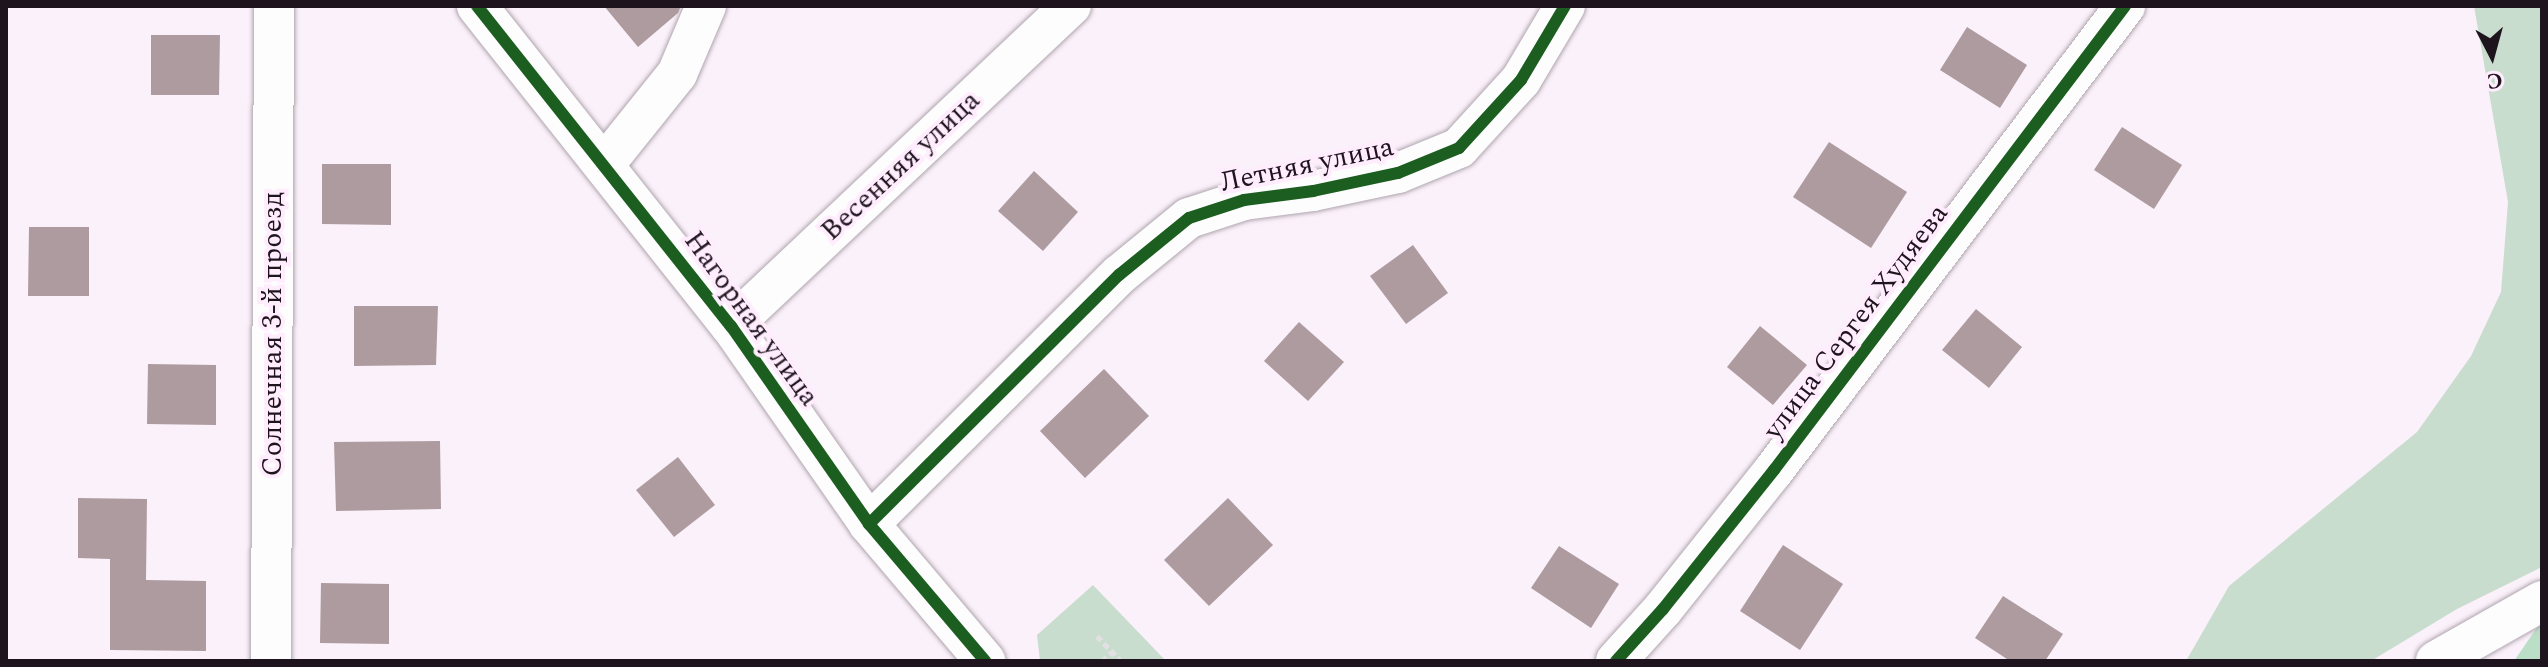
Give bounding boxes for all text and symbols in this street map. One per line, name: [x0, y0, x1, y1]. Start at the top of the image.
north arrow: [2452, 16, 2532, 96]
text: С: [2485, 63, 2504, 98]
street label: Весенняя улица: [815, 84, 987, 248]
street label: Летняя улица: [1217, 130, 1397, 200]
street label: Солнечная 3-й проезд: [256, 191, 290, 477]
street label: улица Сергея Худяева: [1756, 198, 1956, 446]
street label: Нагорная улица: [676, 225, 826, 413]

